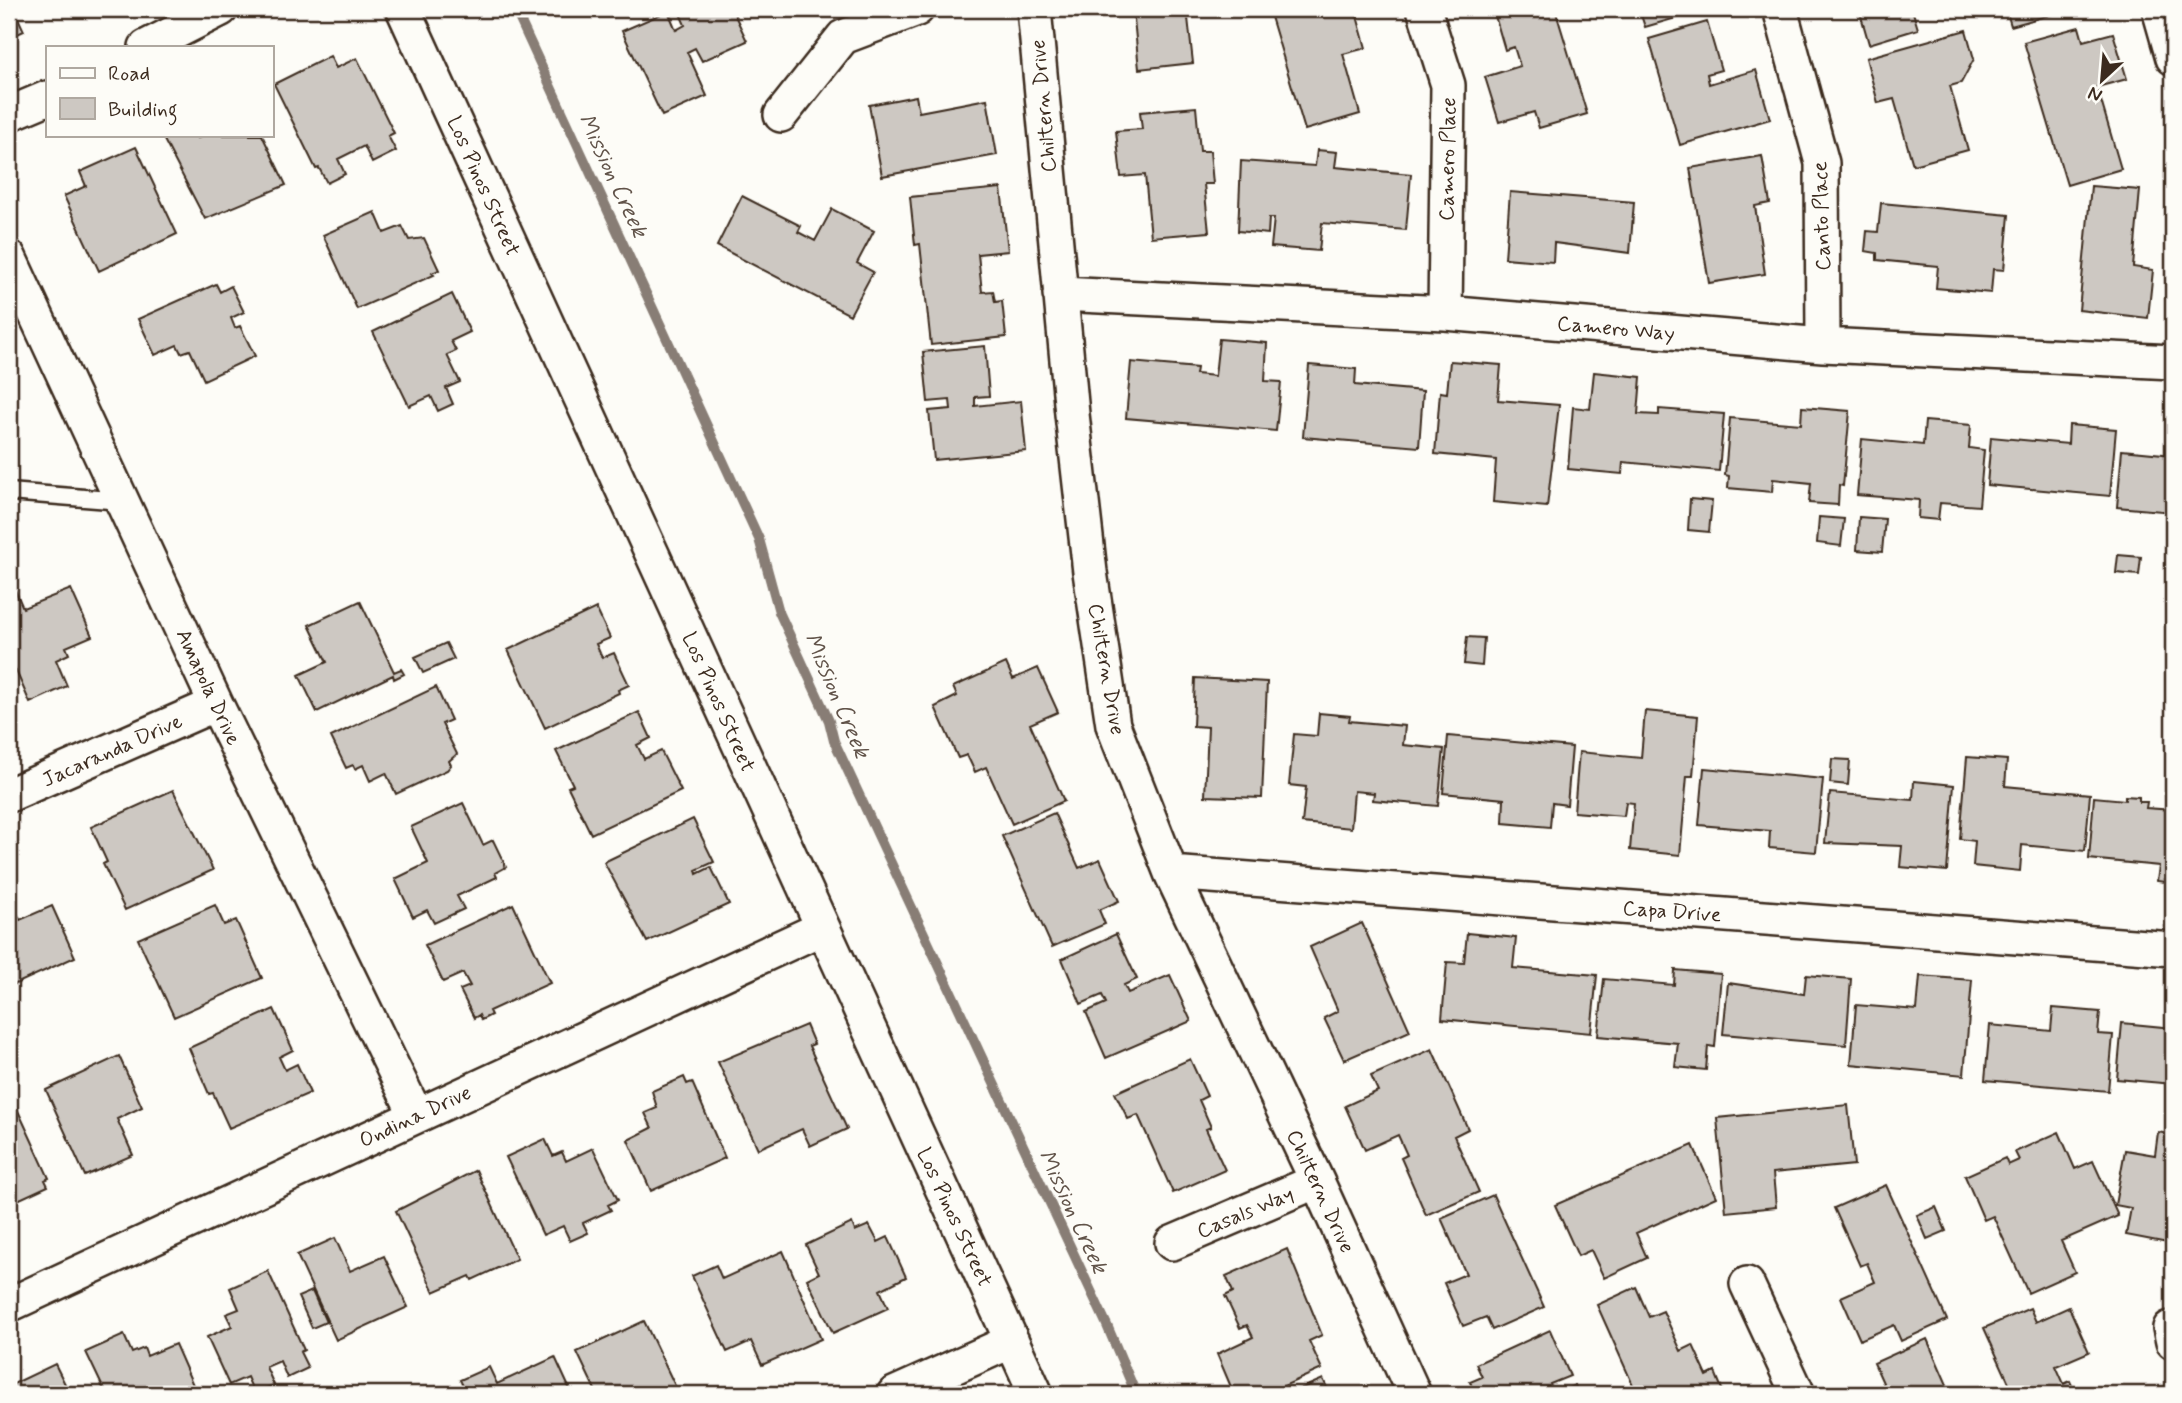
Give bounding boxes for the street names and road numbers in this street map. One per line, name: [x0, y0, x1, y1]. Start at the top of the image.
street label: Chiltern Drive: [1024, 38, 1064, 173]
street label: Camero Place: [1433, 97, 1463, 221]
street label: Los Pinos Street: [440, 112, 527, 261]
street label: Canto Place: [1806, 161, 1838, 271]
street label: Camero Way: [1556, 310, 1676, 348]
street label: Chiltern Drive: [1081, 601, 1131, 737]
street label: Amapola Drive: [169, 625, 247, 750]
street label: Los Pinos Street: [675, 628, 762, 777]
street label: Jacaranda Drive: [38, 707, 187, 794]
street label: Capa Drive: [1622, 895, 1722, 929]
street label: Ondina Drive: [355, 1079, 476, 1155]
street label: Chiltern Drive: [1279, 1125, 1361, 1258]
street label: Los Pinos Street: [910, 1143, 999, 1292]
street label: Casals Way: [1193, 1180, 1298, 1246]

